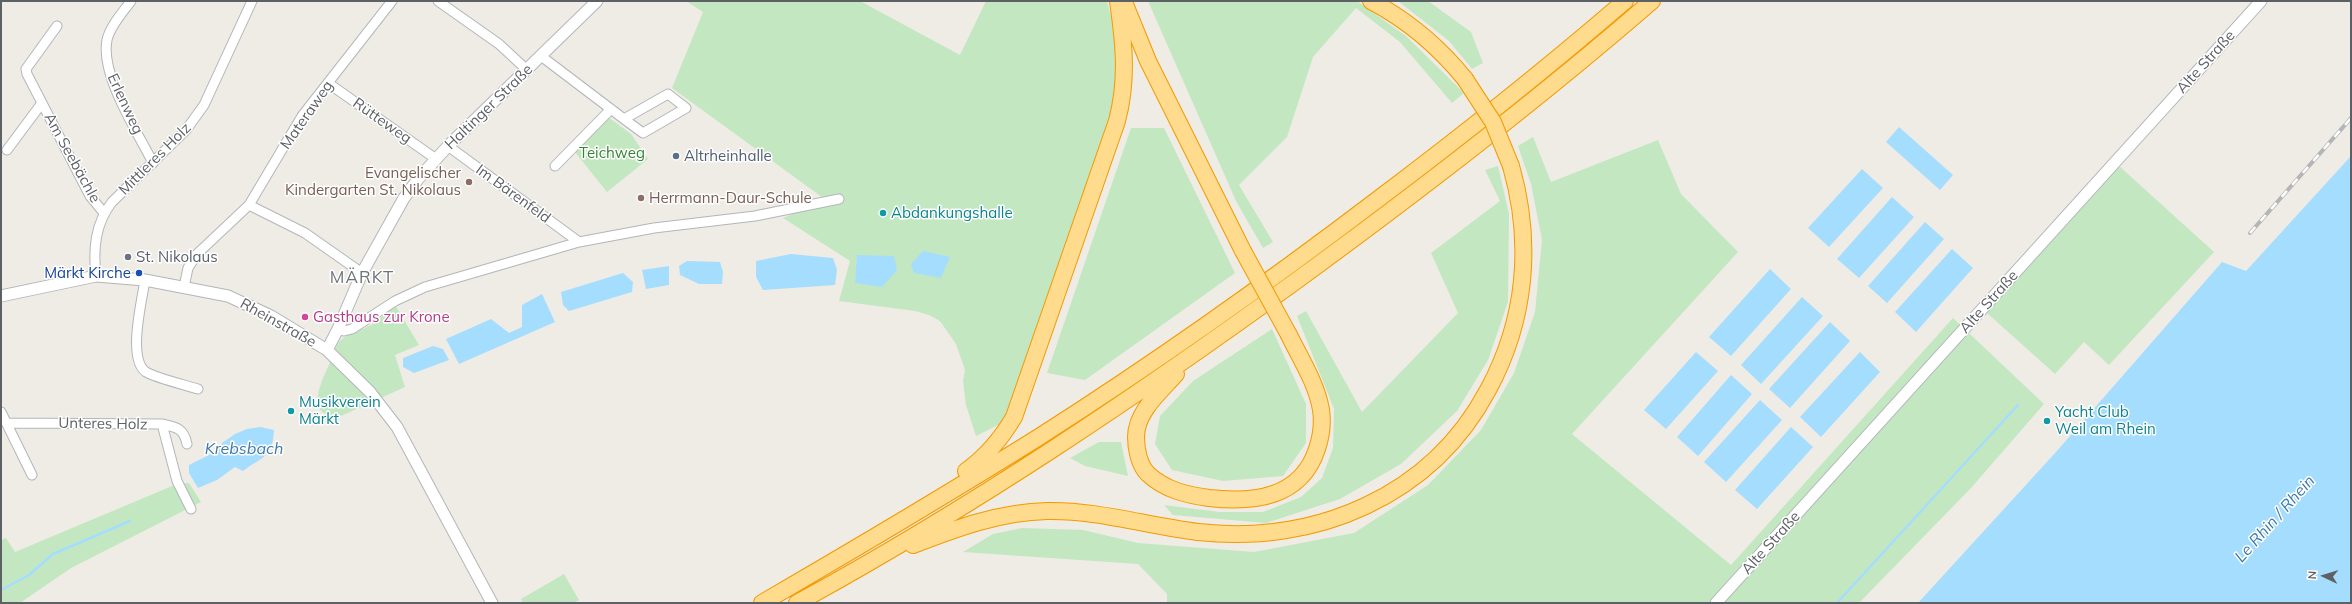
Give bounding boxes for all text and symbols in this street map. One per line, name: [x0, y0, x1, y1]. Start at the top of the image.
street label: Alte Straße: [2173, 27, 2239, 97]
street label: Haltinger Straße: [441, 61, 537, 153]
street label: Erlenweg: [103, 71, 147, 137]
street label: Materaweg: [277, 77, 337, 153]
street label: Rütteweg: [349, 94, 415, 148]
street label: Am Seebächle: [40, 110, 104, 206]
street label: Mittleres Holz: [115, 119, 195, 199]
park label: Teichweg: [579, 144, 645, 162]
place label: Altrheinhalle: [684, 147, 772, 165]
marker: Altrheinhalle: [671, 151, 681, 161]
street label: Im Bärenfeld: [472, 161, 554, 227]
place label: Evangelischer Kindergarten St. Nikolaus: [285, 164, 461, 199]
marker: Evangelischer Kindergarten St. Nikolaus: [464, 177, 474, 187]
place label: Herrmann-Daur-Schule: [649, 189, 812, 207]
marker: Herrmann-Daur-Schule: [636, 193, 646, 203]
place label: Abdankungshalle: [891, 204, 1013, 222]
marker: Abdankungshalle: [878, 208, 888, 218]
place label: St. Nikolaus: [136, 248, 218, 266]
marker: St. Nikolaus: [123, 252, 133, 262]
place label: Märkt Kirche: [44, 264, 131, 282]
street label: Alte Straße: [1956, 267, 2022, 337]
marker: Märkt Kirche: [134, 268, 144, 278]
district label: MÄRKT: [330, 268, 394, 288]
street label: Rheinstraße: [237, 295, 319, 351]
place label: Gasthaus zur Krone: [313, 308, 450, 326]
marker: Gasthaus zur Krone: [300, 312, 310, 322]
place label: Musikverein Märkt: [299, 393, 381, 428]
place label: Yacht Club Weil am Rhein: [2055, 403, 2156, 438]
marker: Musikverein Märkt: [286, 406, 296, 416]
street label: Unteres Holz: [58, 414, 148, 434]
marker: Yacht Club Weil am Rhein: [2042, 416, 2052, 426]
water label: Krebsbach: [205, 439, 283, 459]
water label: Le Rhin / Rhein: [2231, 472, 2319, 566]
street label: Alte Straße: [1738, 508, 1804, 578]
north arrow: [2304, 556, 2344, 596]
text: N: [2305, 571, 2319, 580]

